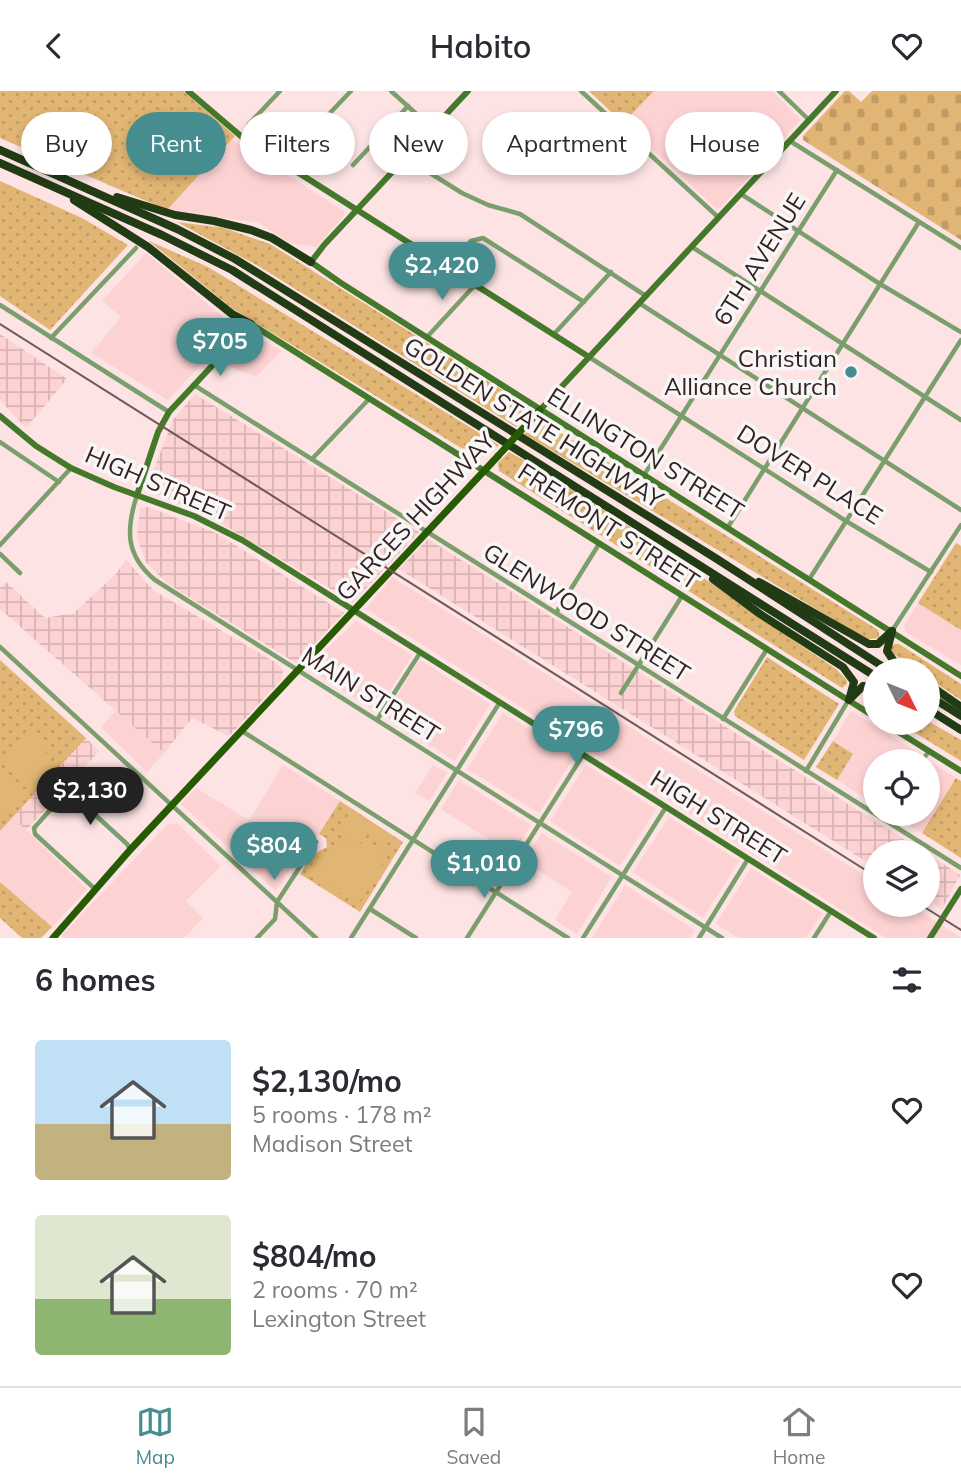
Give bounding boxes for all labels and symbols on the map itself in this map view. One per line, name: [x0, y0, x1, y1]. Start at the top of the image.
street label: 6TH AVENUE: [706, 187, 812, 331]
pin: $2,420: [385, 243, 499, 302]
pin: $705: [179, 319, 261, 378]
street label: GOLDEN STATE HIGHWAY: [399, 330, 669, 514]
place label: Christian Alliance Church: [664, 343, 837, 401]
marker: Christian Alliance Church: [843, 364, 859, 380]
street label: ELLINGTON STREET: [542, 380, 750, 526]
street label: DOVER PLACE: [732, 417, 888, 531]
street label: GARCES HIGHWAY: [329, 425, 501, 607]
street label: HIGH STREET: [81, 439, 236, 527]
street label: FREMONT STREET: [513, 456, 706, 596]
street label: GLENWOOD STREET: [478, 536, 696, 688]
street label: MAIN STREET: [297, 640, 446, 749]
north arrow: [863, 658, 940, 735]
pin: $796: [535, 707, 617, 766]
street label: HIGH STREET: [645, 763, 793, 871]
pin: $2,130: [33, 767, 147, 827]
pin: $804: [233, 823, 315, 882]
pin: $1,010: [427, 841, 541, 900]

